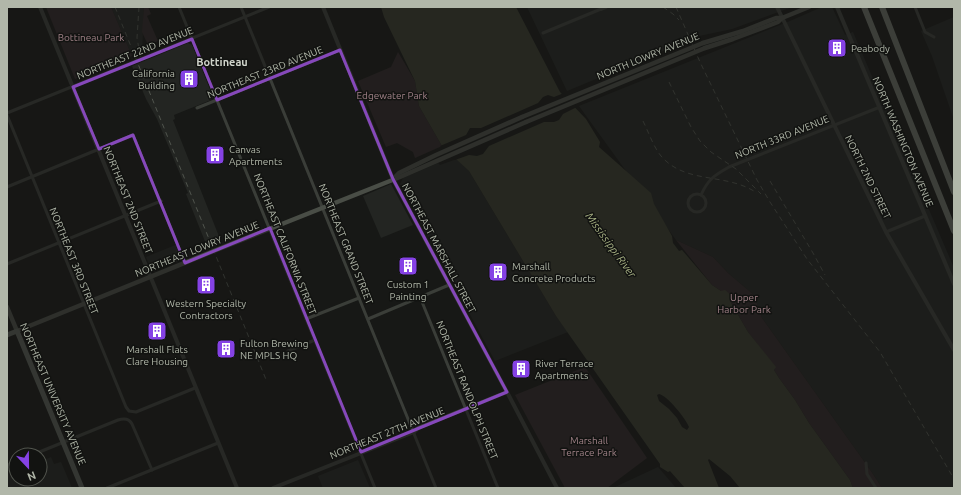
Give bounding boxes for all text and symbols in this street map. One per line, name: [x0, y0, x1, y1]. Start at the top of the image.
street label: NORTHEAST 22ND AVENUE: [75, 24, 195, 81]
street label: NORTH LOWRY AVENUE: [595, 30, 701, 82]
park label: Bottineau Park: [58, 32, 124, 43]
building icon: Peabody: [826, 37, 848, 59]
place label: Peabody: [851, 43, 890, 54]
street label: NORTHEAST 23RD AVENUE: [206, 44, 325, 100]
district label: Bottineau: [196, 56, 248, 68]
place label: California Building: [132, 68, 175, 91]
building icon: California Building: [178, 68, 200, 90]
street label: NORTH WASHINGTON AVENUE: [871, 75, 936, 209]
park label: Edgewater Park: [357, 90, 427, 101]
street label: NORTH 33RD AVENUE: [733, 113, 831, 161]
street label: NORTH 2ND STREET: [843, 133, 893, 221]
building icon: Canvas Apartments: [204, 144, 226, 166]
place label: Canvas Apartments: [229, 144, 282, 167]
street label: NORTHEAST 2ND STREET: [101, 145, 155, 256]
street label: NORTHEAST CALIFORNIA STREET: [252, 172, 319, 317]
street label: NORTHEAST MARSHALL STREET: [400, 181, 478, 315]
street label: NORTHEAST GRAND STREET: [317, 182, 375, 306]
street label: NORTHEAST 3RD STREET: [48, 206, 101, 316]
water label: Mississippi River: [583, 210, 639, 281]
street label: NORTHEAST LOWRY AVENUE: [133, 219, 261, 279]
building icon: Custom 1 Painting: [397, 255, 419, 277]
building icon: Marshall Concrete Products: [487, 261, 509, 283]
place label: Marshall Concrete Products: [512, 261, 595, 284]
building icon: Western Specialty Contractors: [195, 274, 217, 296]
place label: Custom 1 Painting: [387, 279, 429, 302]
park label: Upper Harbor Park: [717, 292, 771, 315]
place label: Western Specialty Contractors: [166, 298, 246, 321]
street label: NORTHEAST RANDOLPH STREET: [434, 319, 500, 461]
building icon: Marshall Flats Clare Housing: [146, 320, 168, 342]
street label: NORTHEAST UNIVERSITY AVENUE: [18, 321, 88, 467]
building icon: Fulton Brewing NE MPLS HQ: [215, 338, 237, 360]
place label: Fulton Brewing NE MPLS HQ: [240, 338, 309, 361]
place label: Marshall Flats Clare Housing: [126, 344, 188, 367]
building icon: River Terrace Apartments: [510, 358, 532, 380]
place label: River Terrace Apartments: [535, 358, 594, 381]
street label: NORTHEAST 27TH AVENUE: [328, 405, 446, 461]
park label: Marshall Terrace Park: [561, 435, 617, 458]
north arrow: [8, 447, 48, 487]
text: N: [26, 469, 38, 483]

